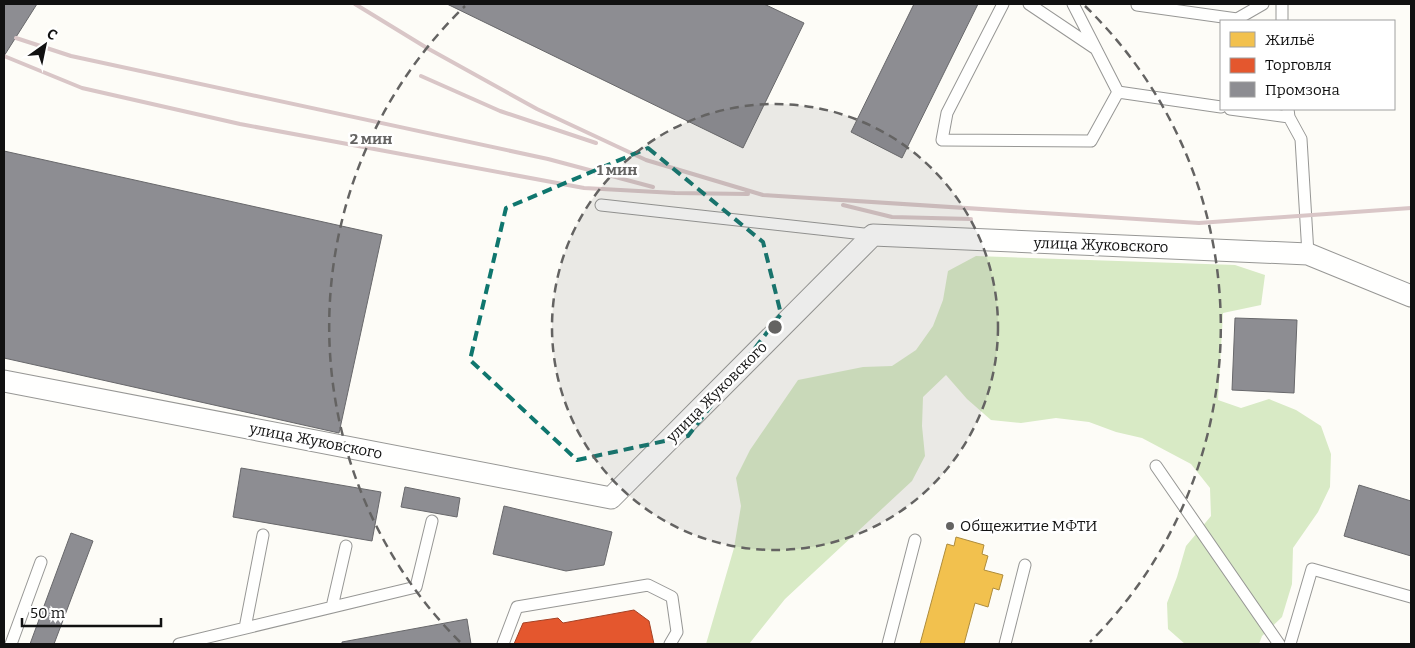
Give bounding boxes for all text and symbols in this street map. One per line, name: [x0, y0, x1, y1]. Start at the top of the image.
north arrow: [20, 20, 70, 70]
legend: [1220, 20, 1395, 110]
text: С: [43, 25, 60, 44]
text: Жильё: [1265, 31, 1315, 49]
text: Торговля: [1265, 56, 1332, 74]
text: Промзона: [1265, 81, 1340, 99]
text: 2 мин: [350, 130, 392, 148]
text: 1 мин: [597, 161, 637, 179]
street label: улица Жуковского: [1032, 234, 1169, 256]
centre of rings: [766, 318, 784, 336]
street label: улица Жуковского: [662, 338, 771, 447]
street label: улица Жуковского: [247, 419, 384, 463]
place label: Общежитие МФТИ: [960, 517, 1097, 535]
marker: Общежитие МФТИ: [944, 520, 956, 532]
scale bar: [22, 596, 161, 628]
text: 50 m: [30, 604, 66, 622]

